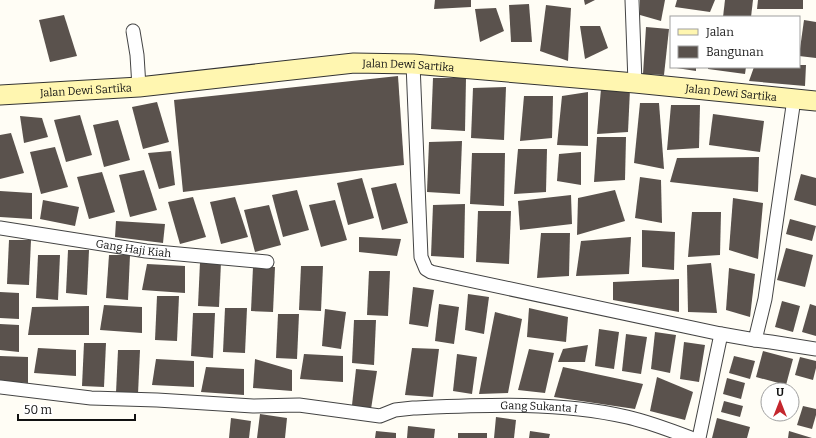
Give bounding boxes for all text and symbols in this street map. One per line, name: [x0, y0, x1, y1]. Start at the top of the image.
legend: [670, 16, 800, 68]
text: Jalan: [705, 25, 734, 39]
text: Bangunan: [706, 45, 764, 59]
street label: Jalan Dewi Sartika: [361, 57, 455, 75]
street label: Jalan Dewi Sartika: [39, 81, 132, 100]
street label: Jalan Dewi Sartika: [684, 82, 778, 104]
street label: Gang Haji Kiah: [95, 237, 172, 260]
north arrow: [760, 382, 800, 422]
text: U: [776, 386, 784, 399]
scale bar: [18, 396, 135, 422]
street label: Gang Sukanta I: [500, 399, 578, 416]
text: 50 m: [24, 403, 53, 417]

